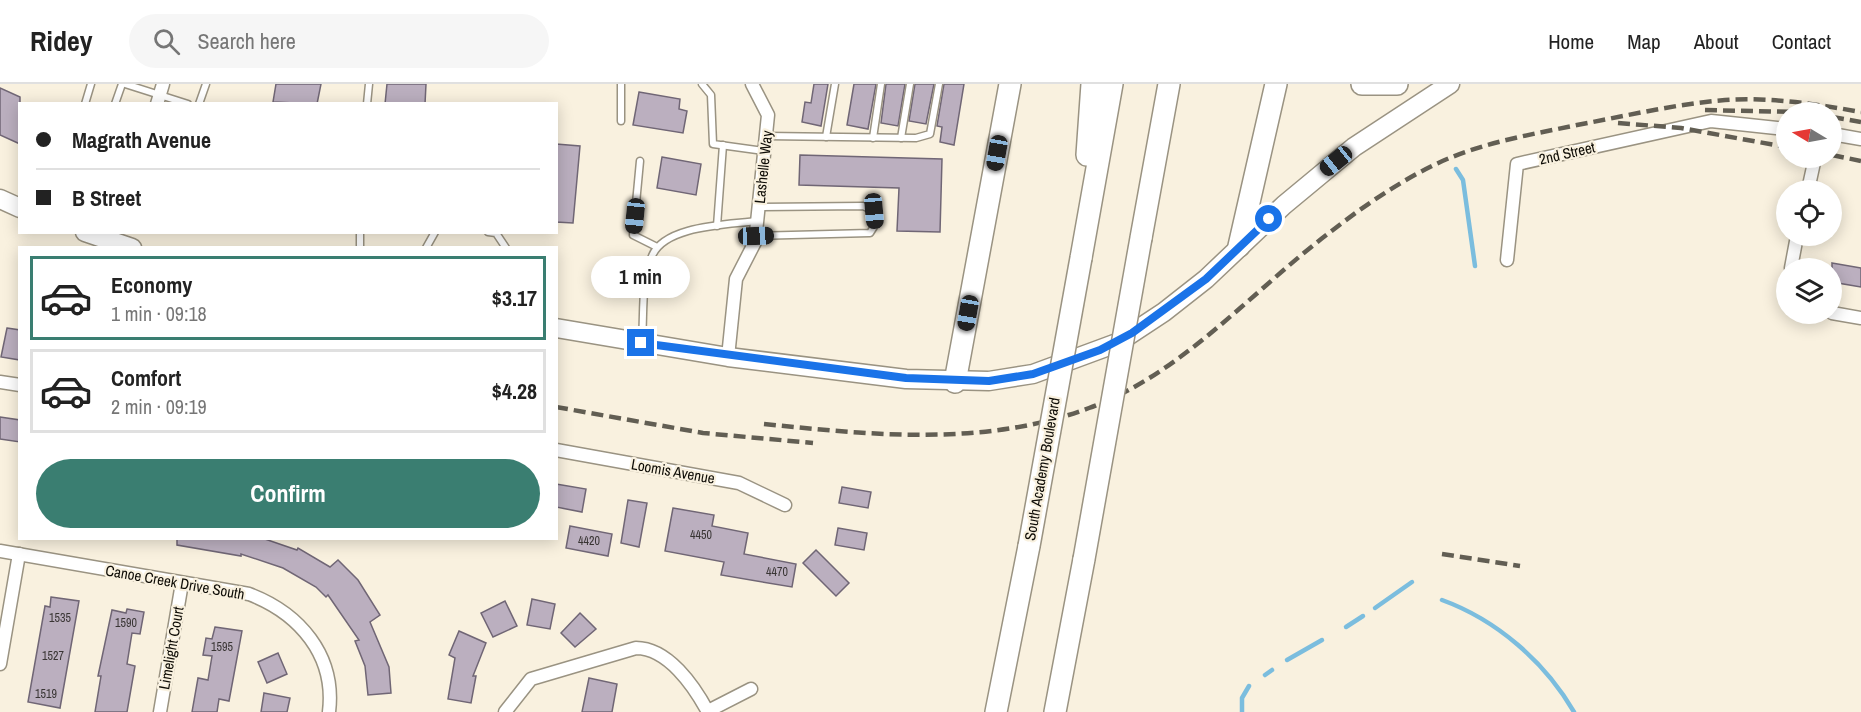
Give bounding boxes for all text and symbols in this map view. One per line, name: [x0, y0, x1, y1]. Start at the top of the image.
search box: [129, 14, 549, 68]
text: Ridey: [30, 22, 93, 60]
icon: search: [150, 25, 183, 58]
text: Search here: [198, 26, 296, 56]
text: Home: [1548, 27, 1594, 56]
text: Map: [1627, 27, 1661, 56]
text: About: [1694, 27, 1739, 56]
text: Contact: [1772, 27, 1831, 56]
north arrow: [1776, 102, 1842, 168]
map controls: [1776, 102, 1842, 324]
text: Magrath Avenue: [72, 125, 211, 155]
street label: Lashelle Way: [749, 129, 777, 205]
car: [985, 134, 1009, 172]
street label: 2nd Street: [1537, 136, 1598, 170]
car: [1316, 143, 1356, 179]
button: locate: [1776, 180, 1842, 246]
text: B Street: [72, 183, 141, 213]
car: [863, 192, 885, 230]
car: [624, 197, 646, 235]
route start: [1255, 205, 1282, 232]
car: [738, 226, 774, 246]
callout: 1 min: [592, 256, 690, 298]
button: layers: [1776, 258, 1842, 324]
text: 1 min: [619, 263, 662, 290]
text: Economy: [111, 270, 192, 300]
icon: car: [39, 271, 93, 325]
text: $3.17: [492, 283, 537, 313]
car: [956, 294, 980, 332]
text: 1 min · 09:18: [111, 300, 207, 327]
route end: [627, 329, 654, 356]
text: Comfort: [111, 363, 181, 393]
icon: car: [39, 364, 93, 418]
text: $4.28: [492, 376, 537, 406]
text: 2 min · 09:19: [111, 393, 207, 420]
street label: South Academy Boulevard: [1019, 396, 1065, 542]
street label: Loomis Avenue: [630, 453, 717, 489]
button: Confirm: [36, 459, 540, 528]
house number: 4450: [690, 527, 712, 543]
house number: 4420: [578, 533, 600, 549]
street label: Canoe Creek Drive South: [104, 559, 246, 605]
house number: 4470: [766, 564, 788, 580]
street label: Limelight Court: [153, 604, 189, 691]
house number: 1535: [49, 610, 71, 626]
house number: 1590: [115, 615, 137, 631]
house number: 1595: [211, 639, 233, 655]
house number: 1527: [42, 648, 64, 664]
house number: 1519: [35, 686, 57, 702]

